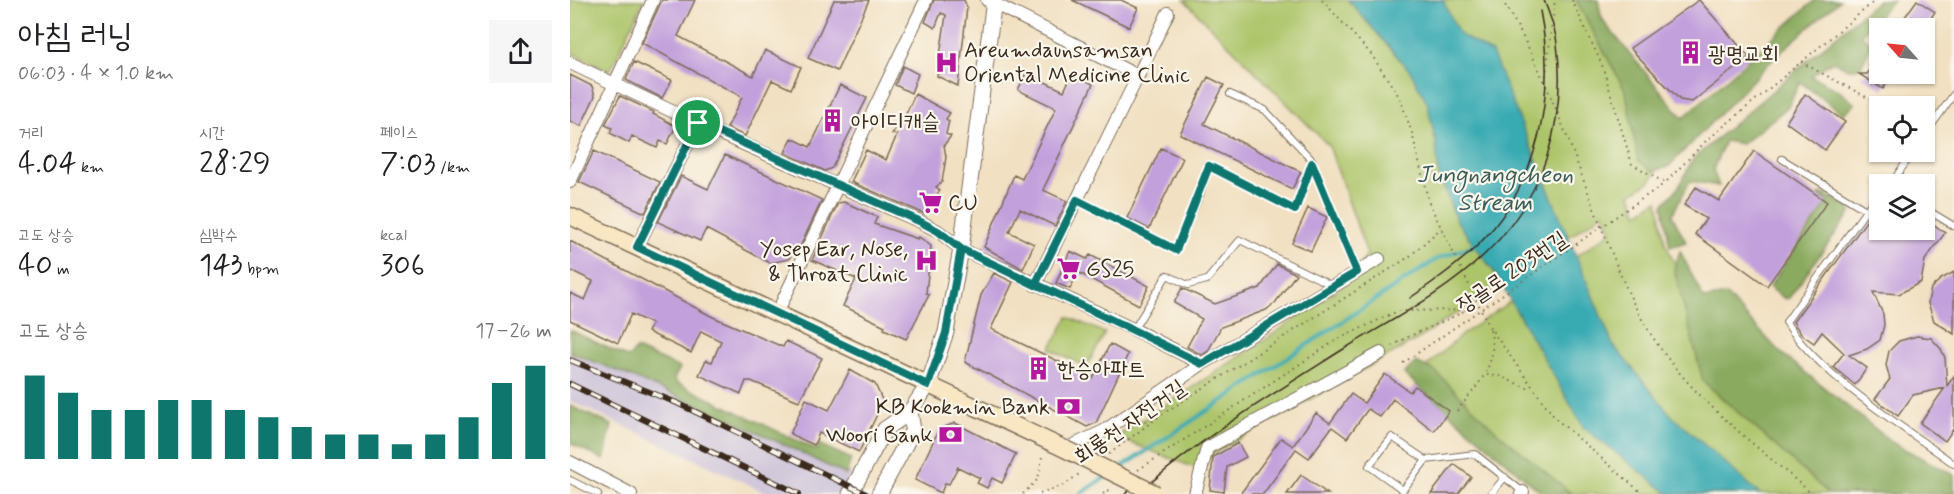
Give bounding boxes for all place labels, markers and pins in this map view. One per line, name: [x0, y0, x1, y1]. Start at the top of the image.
place label: Areumdaunsamsan Oriental Medicine Clinic: [964, 37, 1190, 90]
building icon: 광명교회: [1677, 40, 1703, 66]
place label: 광명교회: [1708, 41, 1779, 69]
hospital icon: Areumdaunsamsan Oriental Medicine Clinic: [933, 49, 959, 75]
pin: [672, 97, 723, 148]
building icon: 아이디캐슬: [820, 108, 846, 134]
place label: 아이디캐슬: [851, 109, 940, 137]
supermarket icon: CU: [917, 189, 943, 215]
place label: CU: [948, 190, 978, 218]
place label: Yosep Ear, Nose, & Throat Clinic: [760, 236, 908, 289]
hospital icon: Yosep Ear, Nose, & Throat Clinic: [913, 248, 939, 274]
supermarket icon: GS25: [1055, 255, 1081, 281]
place label: GS25: [1086, 256, 1134, 284]
building icon: 한승아파트: [1026, 355, 1052, 381]
place label: 한승아파트: [1057, 356, 1146, 384]
bank icon: KB Kookmin Bank: [1055, 393, 1081, 419]
place label: KB Kookmin Bank: [876, 394, 1050, 422]
bank icon: Woori Bank: [938, 421, 964, 447]
place label: Woori Bank: [826, 422, 933, 450]

